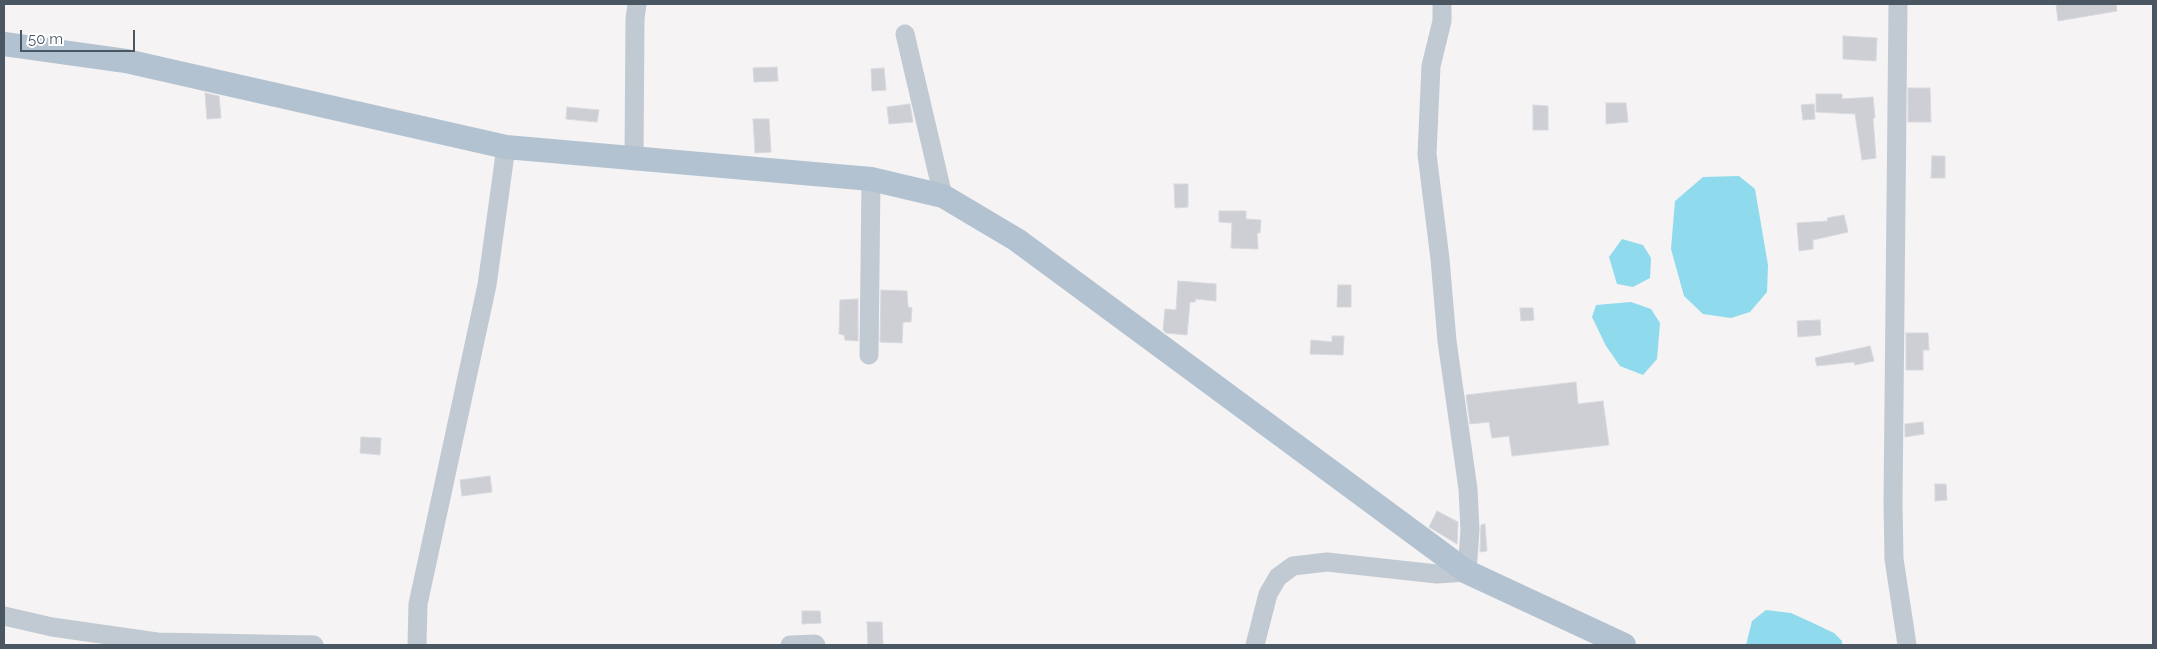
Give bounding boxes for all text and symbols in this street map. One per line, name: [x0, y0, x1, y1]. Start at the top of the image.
scale bar: [22, 20, 138, 52]
text: 50 m: [28, 30, 63, 48]

